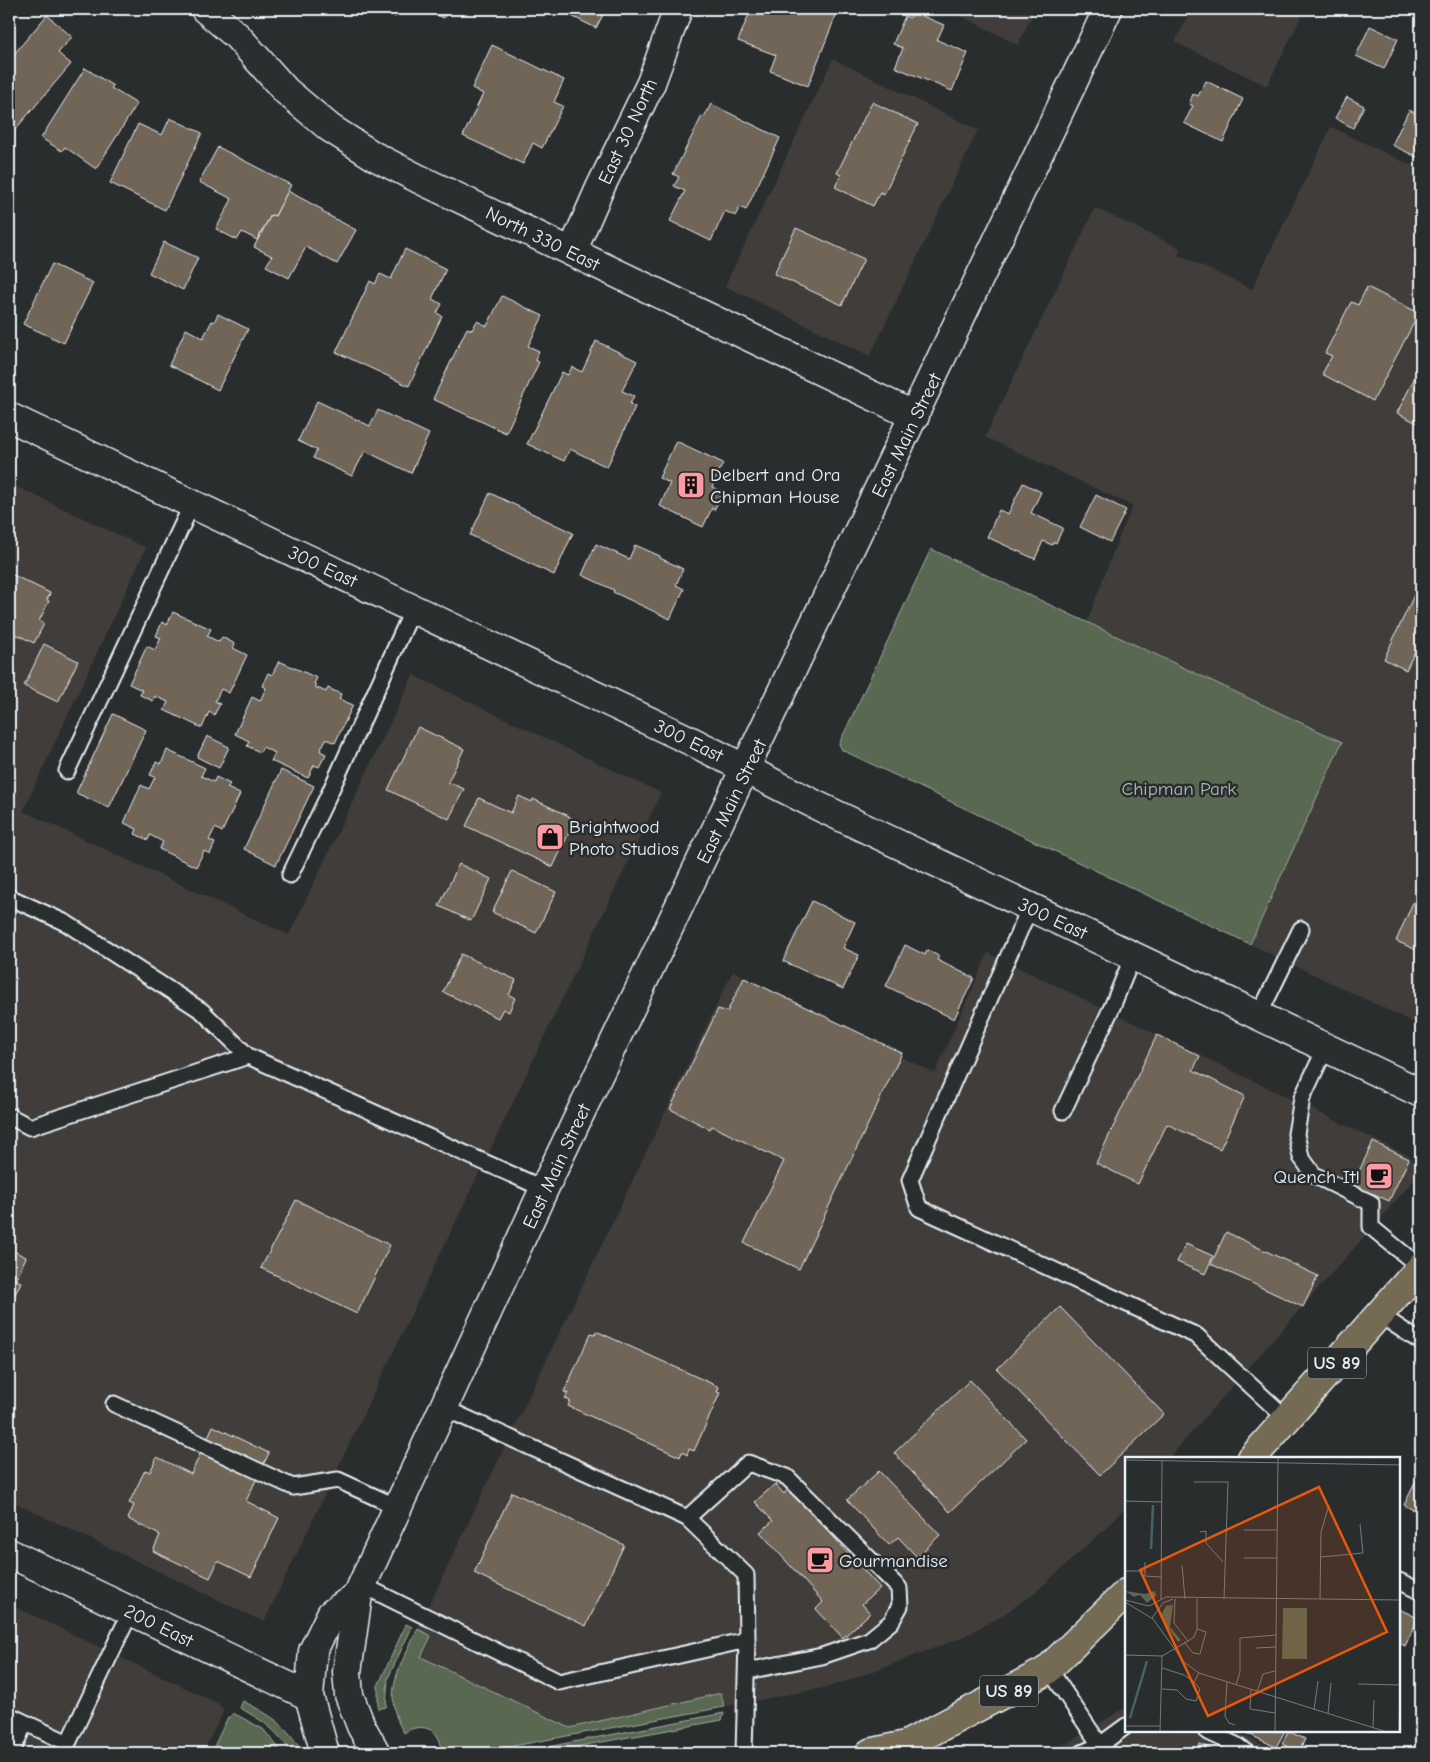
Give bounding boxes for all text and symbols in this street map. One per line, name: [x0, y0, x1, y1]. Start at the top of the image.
street label: East 30 North: [594, 75, 662, 188]
street label: North 330 East: [482, 202, 604, 276]
street label: East Main Street: [867, 369, 947, 501]
place label: Delbert and Ora Chipman House: [710, 464, 841, 508]
building icon: Delbert and Ora Chipman House: [676, 470, 706, 500]
street label: 300 East: [285, 541, 361, 593]
street label: 300 East: [651, 715, 727, 767]
street label: East Main Street: [692, 735, 772, 867]
park label: Chipman Park: [1121, 778, 1237, 800]
place label: Brightwood Photo Studios: [569, 816, 679, 860]
shop icon: Brightwood Photo Studios: [535, 822, 565, 852]
street label: 300 East: [1015, 893, 1091, 945]
street label: East Main Street: [518, 1100, 596, 1232]
cafe icon: Quench It!: [1364, 1161, 1394, 1191]
place label: Quench It!: [1274, 1166, 1360, 1188]
road number: US 89: [1308, 1348, 1366, 1379]
inset map: [1125, 1457, 1400, 1732]
cafe icon: Gourmandise: [805, 1545, 835, 1575]
place label: Gourmandise: [839, 1550, 948, 1572]
street label: 200 East: [120, 1600, 197, 1652]
road number: US 89: [980, 1675, 1038, 1706]

